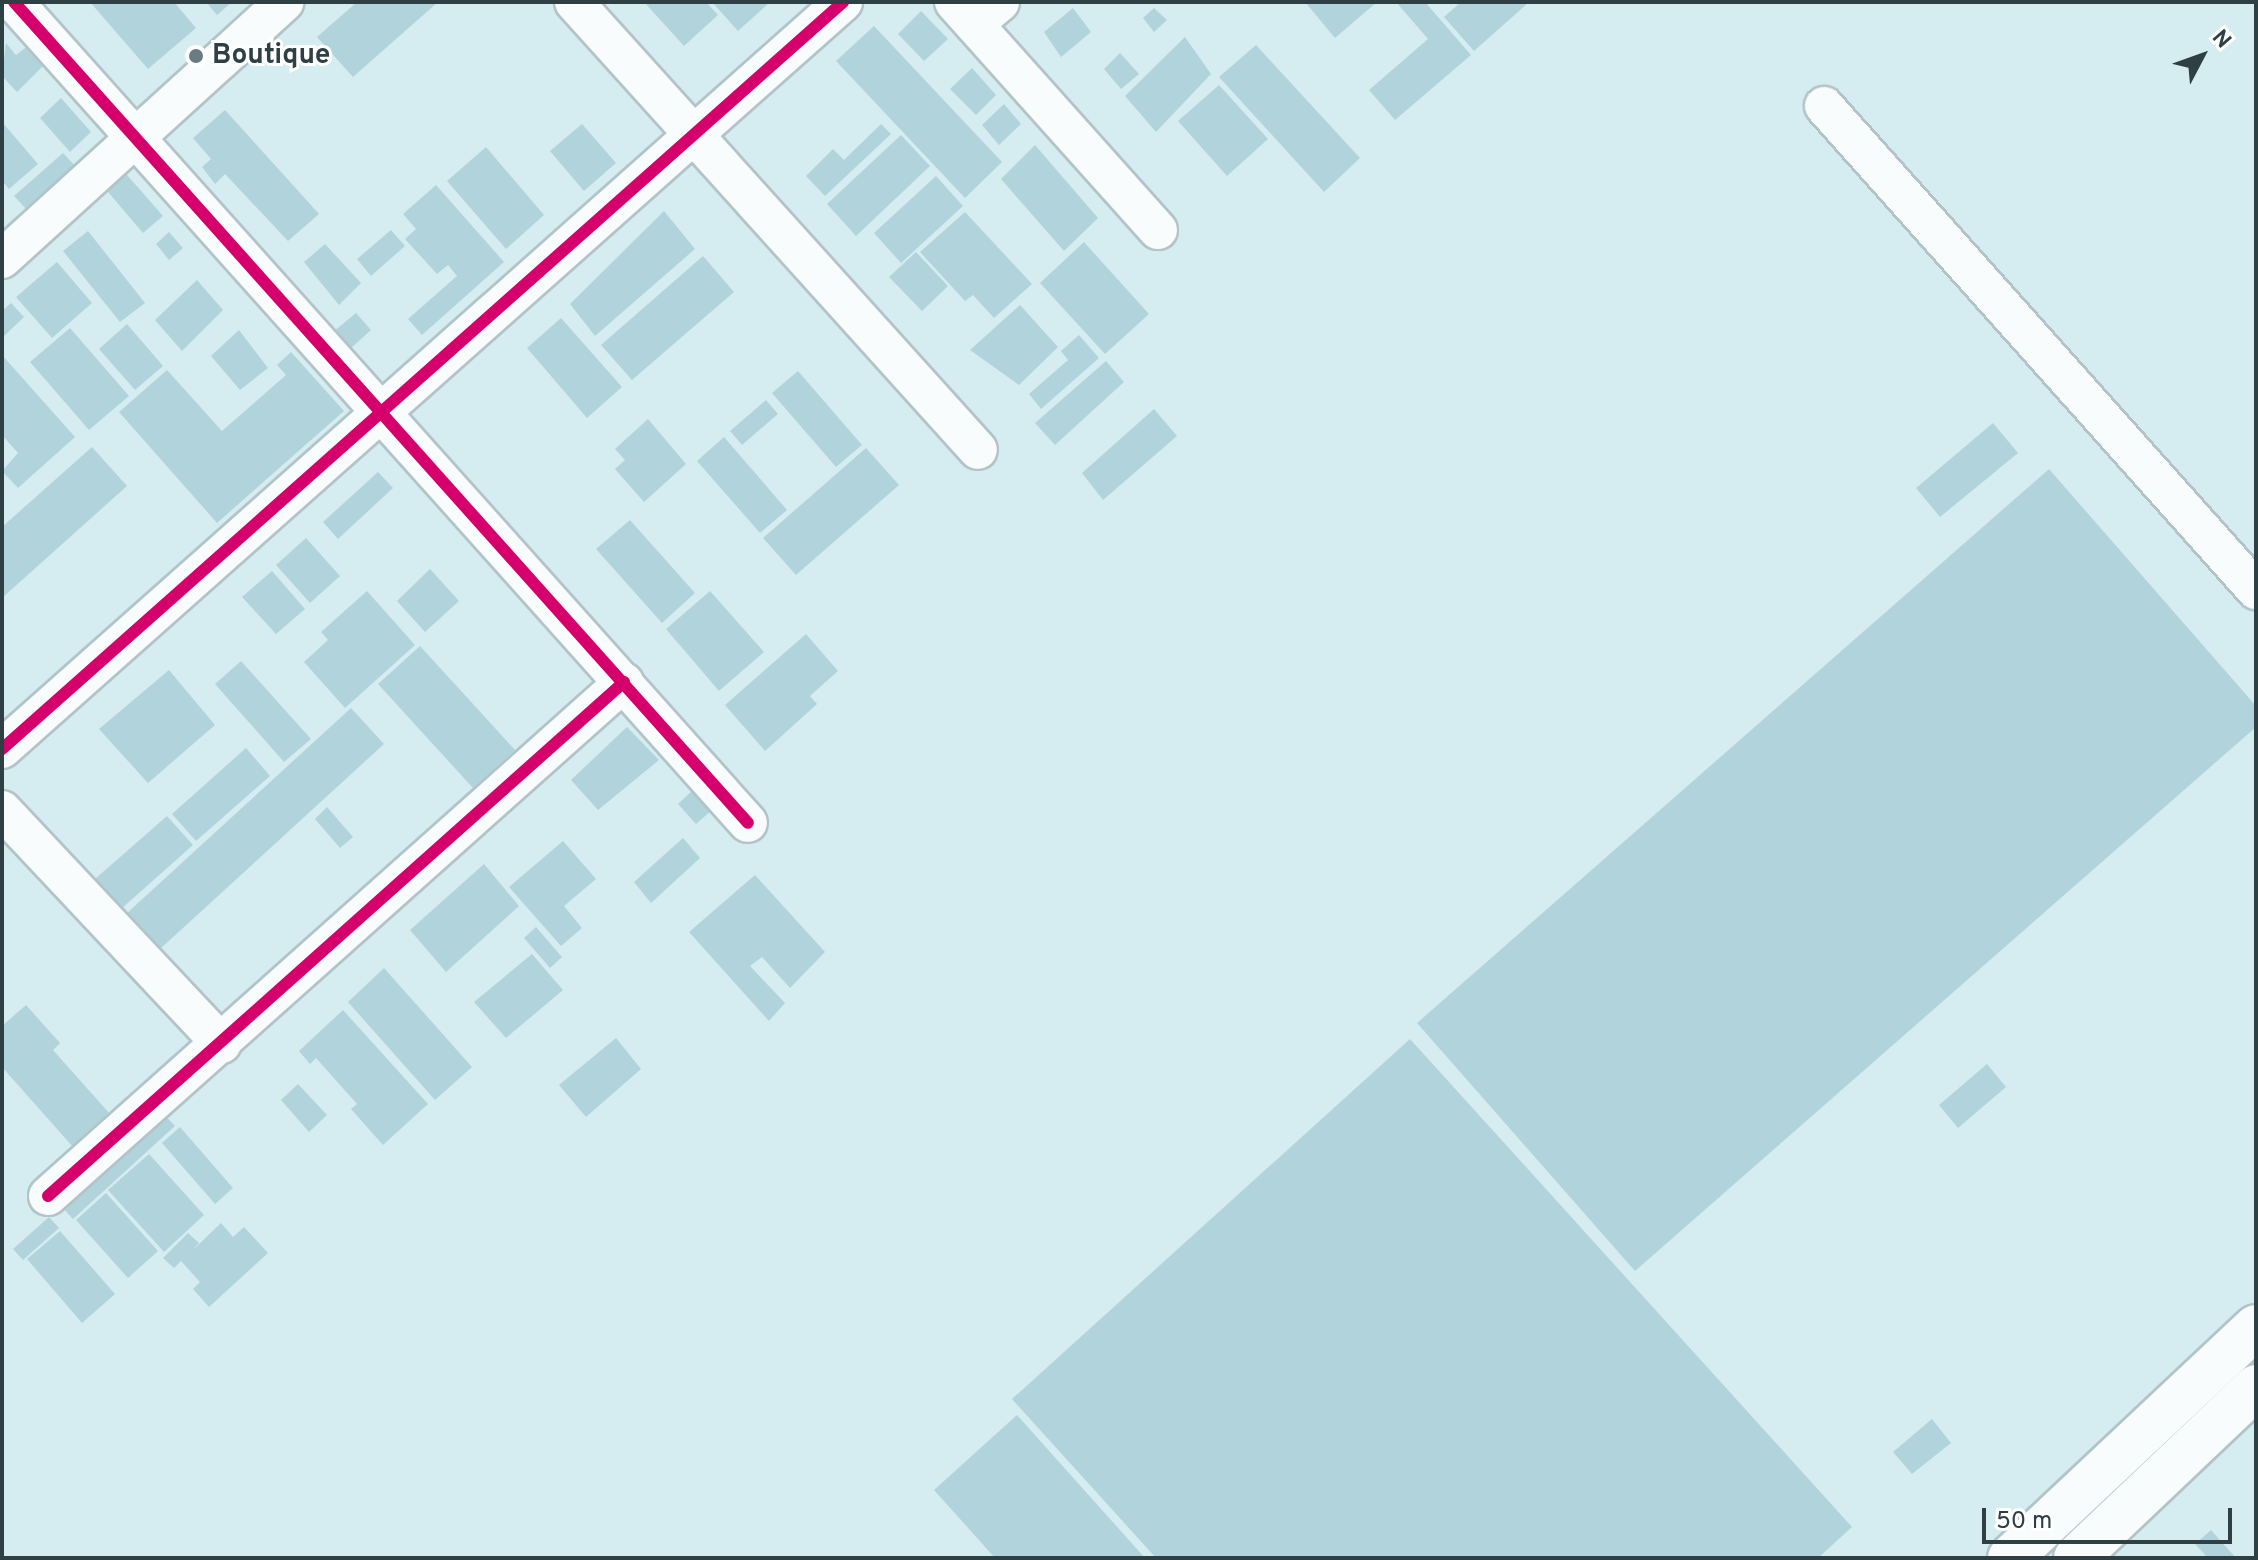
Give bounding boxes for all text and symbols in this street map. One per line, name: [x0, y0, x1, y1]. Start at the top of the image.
north arrow: [2162, 16, 2242, 96]
text: N: [2205, 25, 2236, 55]
place label: Boutique: [212, 39, 330, 73]
marker: Boutique: [187, 47, 205, 65]
scale bar: [1986, 1492, 2236, 1542]
text: 50 m: [1996, 1507, 2052, 1537]

